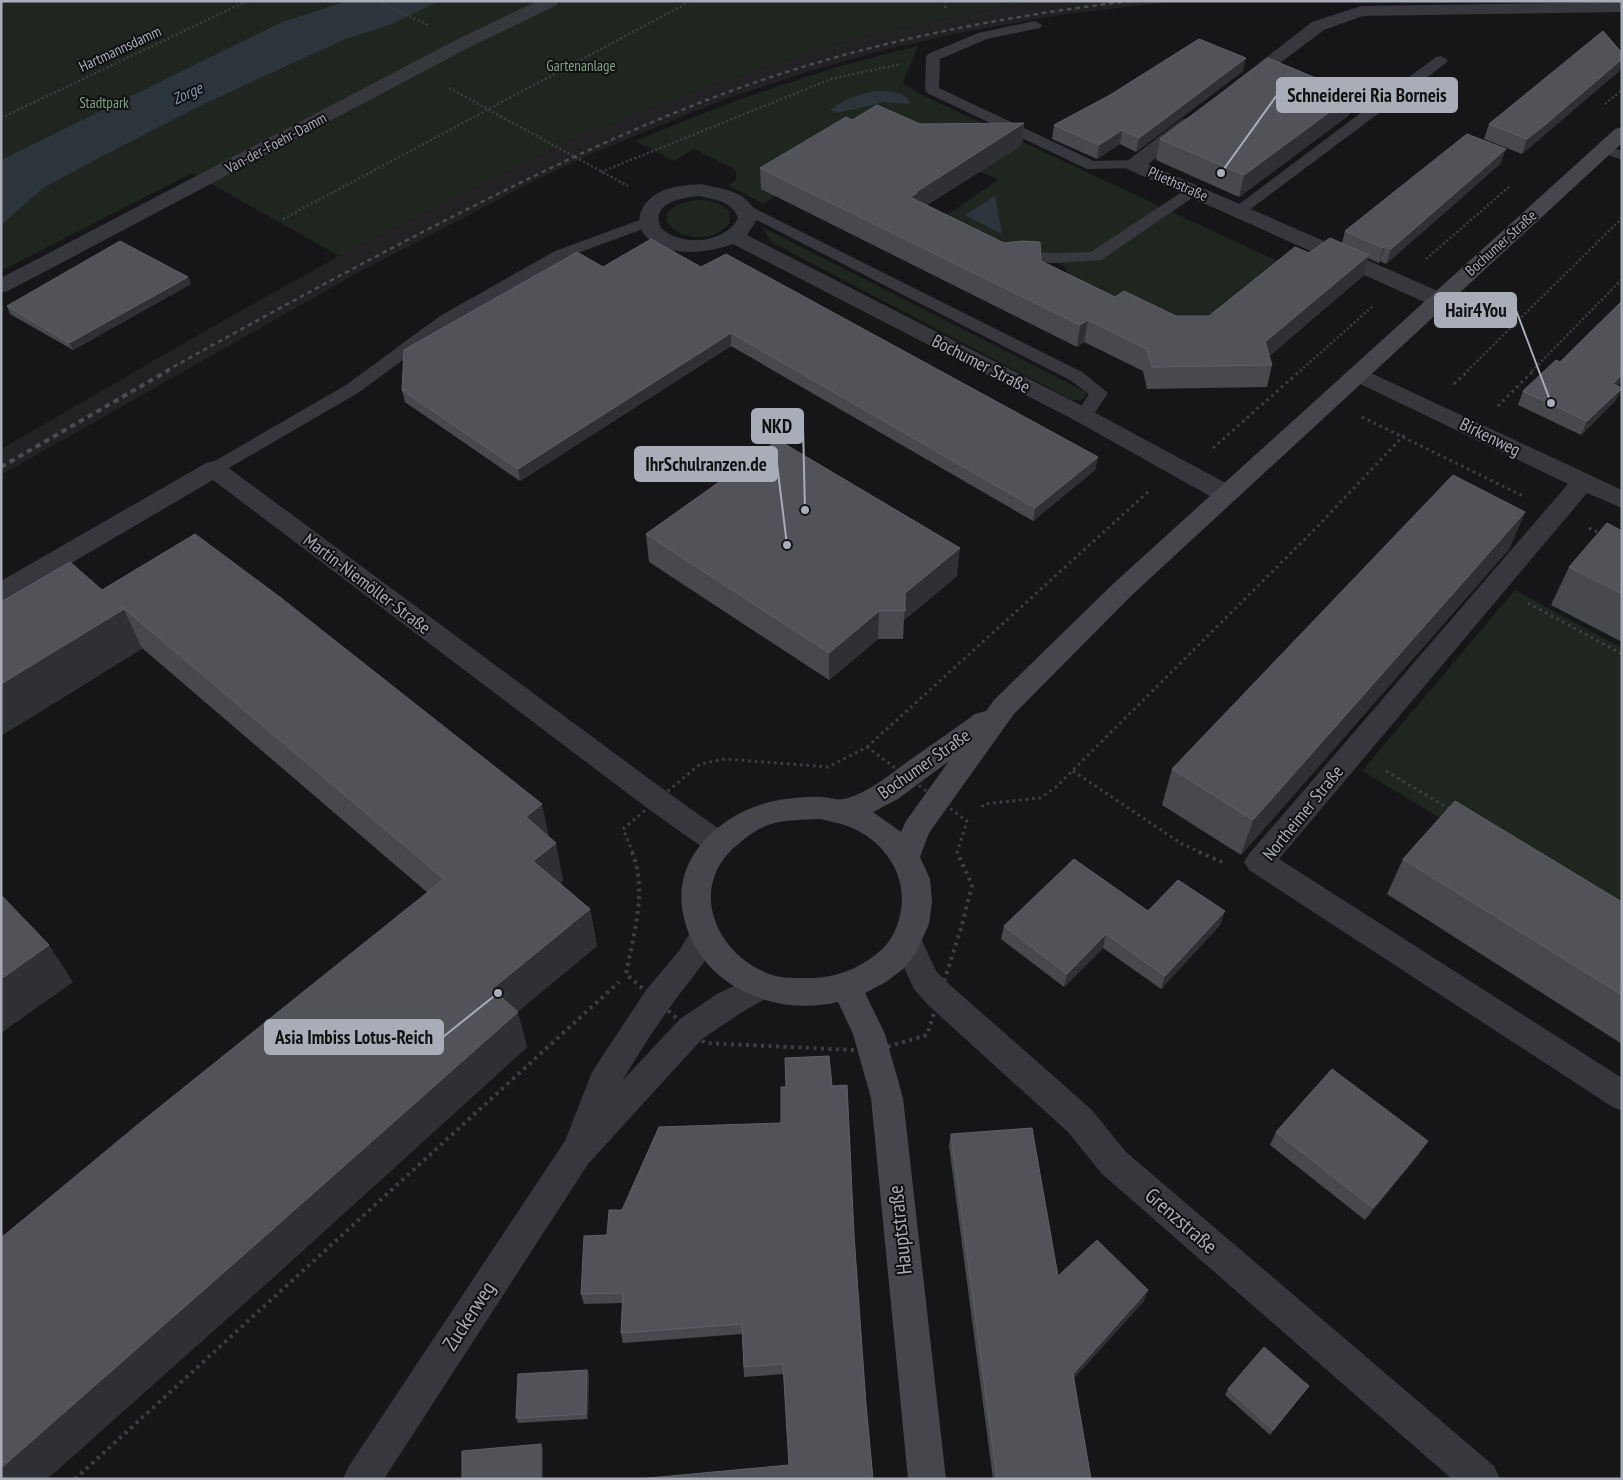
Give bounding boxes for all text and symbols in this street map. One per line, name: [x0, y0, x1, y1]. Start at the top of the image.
street label: Hartmannsdamm: [76, 21, 164, 76]
park label: Gartenanlage: [546, 56, 616, 75]
water label: Zorge: [169, 77, 207, 109]
callout: Schneiderei Ria Borneis: [1277, 78, 1457, 112]
text: Schneiderei Ria Borneis: [1287, 83, 1447, 107]
park label: Stadtpark: [79, 93, 129, 112]
street label: Van-der-Foehr-Damm: [221, 108, 330, 178]
street label: Pliethstraße: [1145, 162, 1211, 205]
street label: Bochumer Straße: [1461, 206, 1540, 280]
callout: Hair4You: [1435, 293, 1516, 327]
text: Hair4You: [1445, 298, 1507, 322]
street label: Bochumer Straße: [928, 329, 1034, 398]
callout: NKD: [752, 409, 803, 443]
street label: Birkenweg: [1456, 412, 1524, 461]
text: NKD: [762, 414, 792, 438]
callout: IhrSchulranzen.de: [635, 447, 777, 481]
text: IhrSchulranzen.de: [645, 452, 767, 476]
street label: Martin-Niemöller-Straße: [299, 528, 436, 639]
street label: Bochumer Straße: [873, 723, 974, 804]
street label: Northeimer Straße: [1257, 760, 1348, 865]
callout: Asia Imbiss Lotus-Reich: [265, 1020, 443, 1054]
text: Asia Imbiss Lotus-Reich: [274, 1025, 433, 1049]
street label: Grenzstraße: [1139, 1182, 1223, 1260]
street label: Hauptstraße: [881, 1184, 918, 1276]
street label: Zuckerweg: [436, 1276, 501, 1356]

